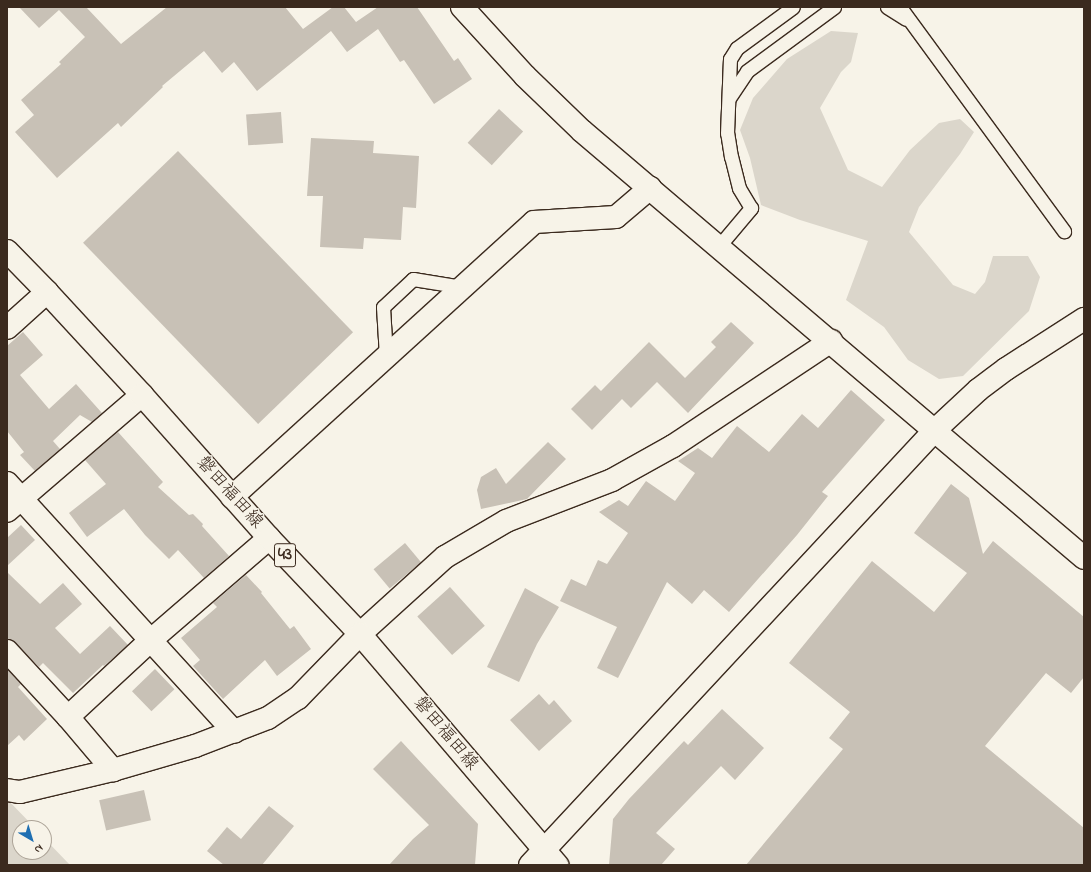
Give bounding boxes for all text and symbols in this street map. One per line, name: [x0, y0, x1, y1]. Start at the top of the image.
street label: 磐田福田線: [191, 452, 267, 534]
road number: 43: [273, 540, 297, 570]
street label: 磐田福田線: [408, 693, 482, 775]
north arrow: [12, 820, 52, 860]
text: N: [31, 840, 47, 857]

